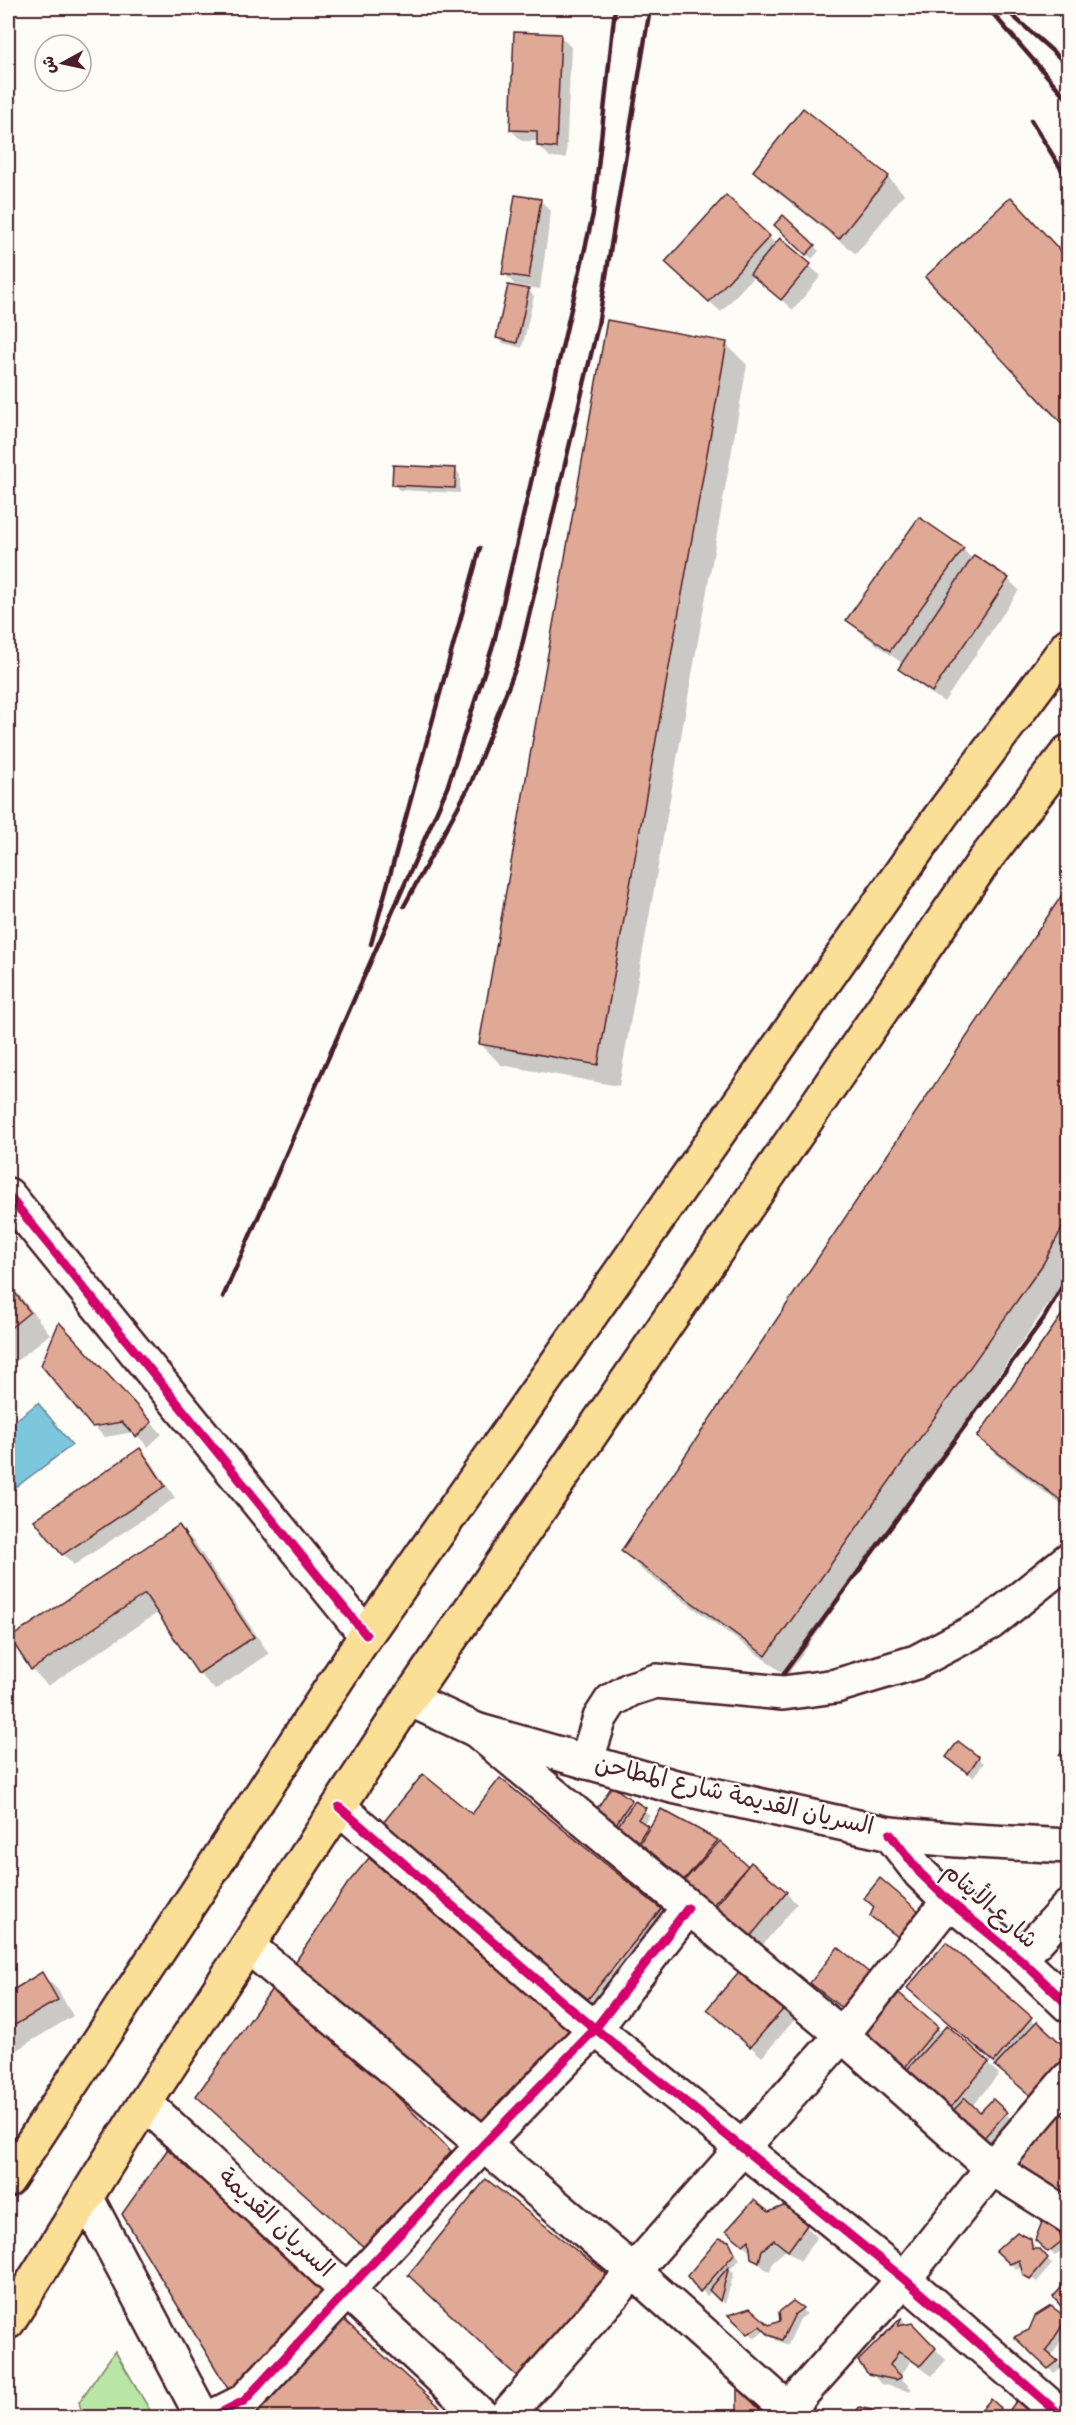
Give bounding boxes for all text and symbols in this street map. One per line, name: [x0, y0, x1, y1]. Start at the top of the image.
north arrow: [33, 33, 93, 93]
text: ش: [37, 54, 63, 75]
street label: السريان القديمة شارع المطاحن: [591, 1748, 877, 1846]
street label: شارع الأيتام: [934, 1854, 1046, 1958]
street label: السريان القديمة: [209, 2161, 341, 2287]

